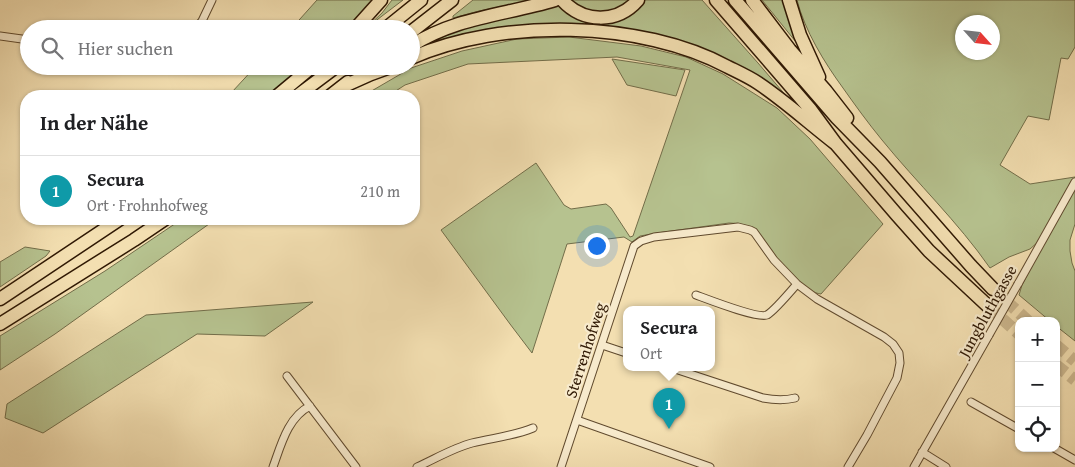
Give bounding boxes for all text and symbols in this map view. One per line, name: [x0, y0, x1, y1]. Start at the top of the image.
north arrow: [955, 15, 1000, 60]
search box: [20, 20, 420, 75]
icon: search: [38, 34, 66, 62]
text: Hier suchen: [78, 34, 173, 62]
text: In der Nähe: [40, 107, 148, 138]
text: Secura: [87, 165, 144, 193]
text: 1: [52, 179, 60, 203]
text: 210 m: [360, 179, 400, 203]
text: Ort · Frohnhofweg: [87, 193, 208, 217]
your location: [584, 233, 610, 259]
street label: Jungbluthgasse: [951, 260, 1022, 363]
street label: Sterrenhofweg: [558, 299, 612, 401]
popup: [623, 306, 715, 371]
text: Secura: [640, 313, 698, 341]
map controls: [1015, 317, 1060, 452]
button: +: [1015, 317, 1060, 362]
text: Ort: [640, 341, 662, 365]
button: −: [1015, 362, 1060, 407]
pin: 1: [653, 388, 685, 429]
button: locate: [1015, 407, 1060, 452]

